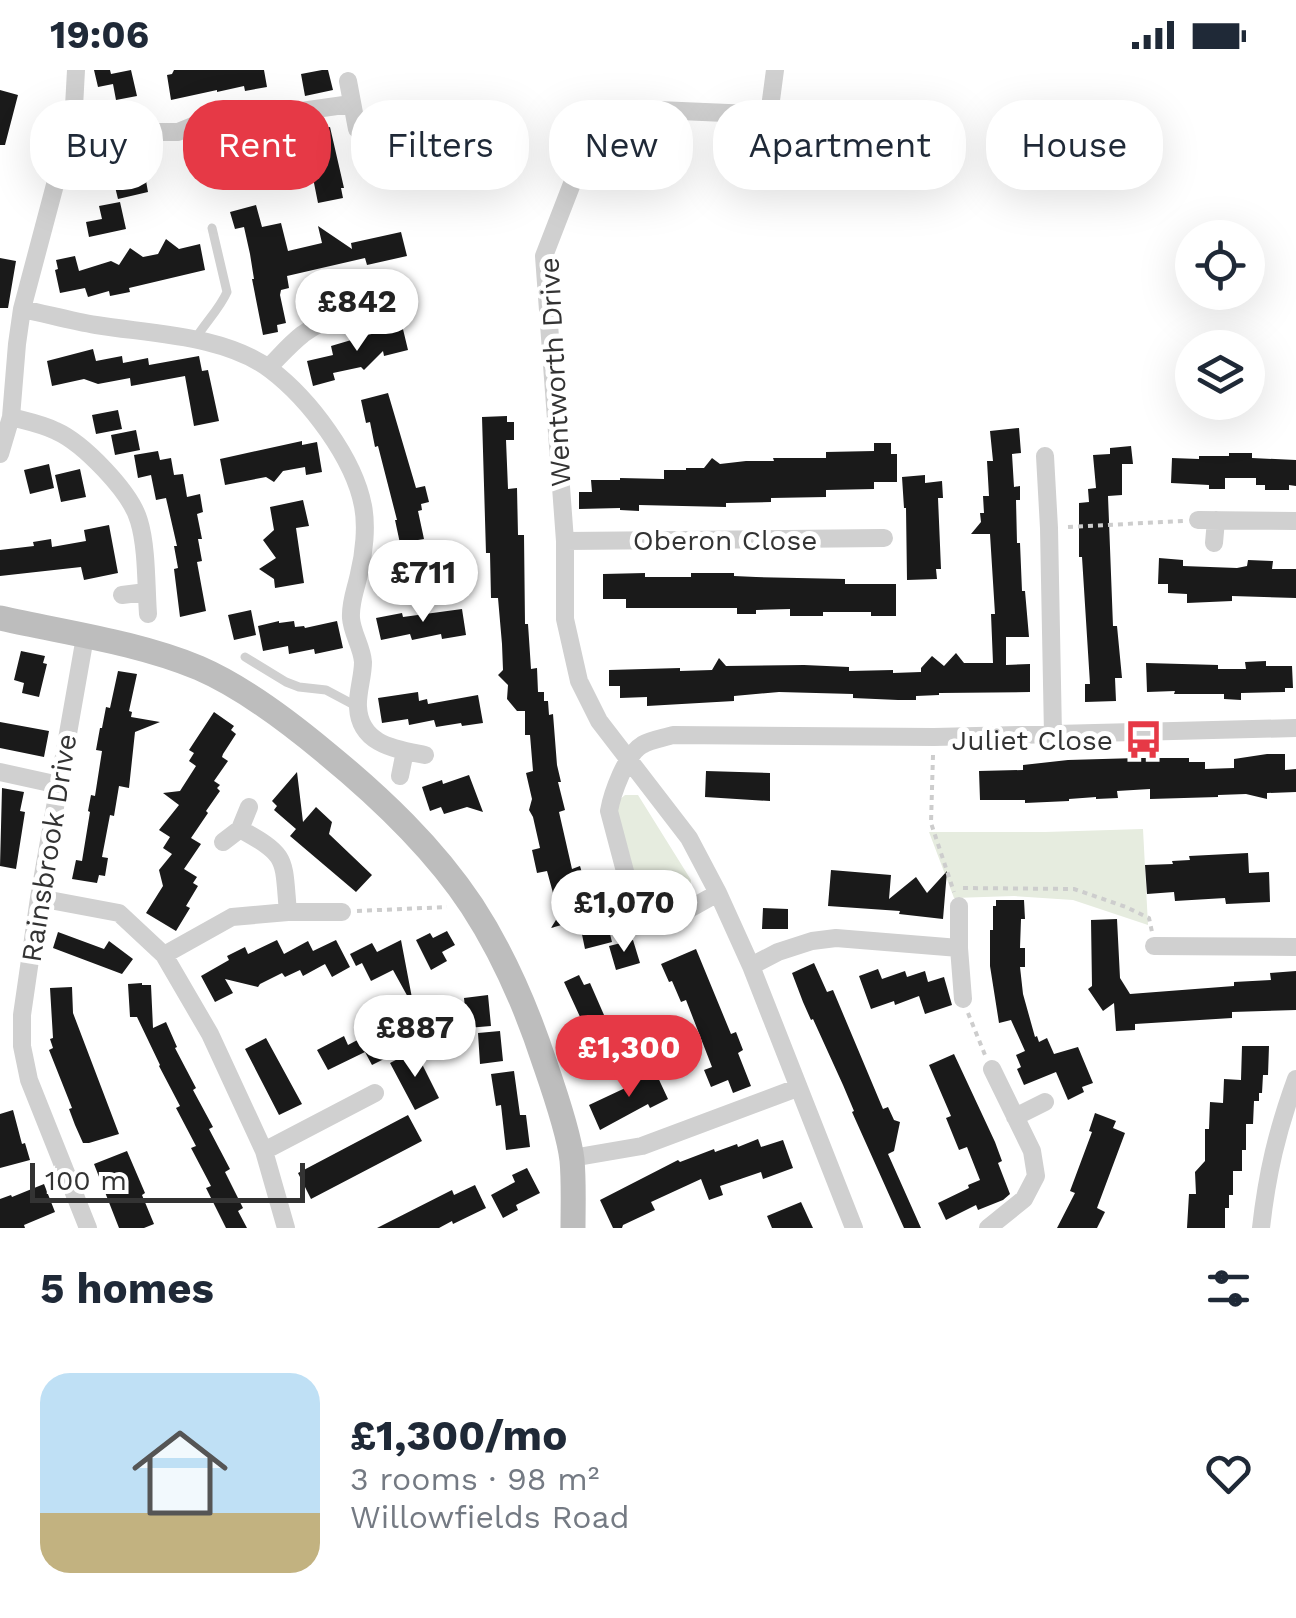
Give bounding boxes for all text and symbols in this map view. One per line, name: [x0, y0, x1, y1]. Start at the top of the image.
text: 19:06: [50, 13, 149, 57]
chip: Buy: [30, 100, 163, 190]
chip: Rent: [183, 100, 331, 190]
chip: Filters: [351, 100, 529, 190]
chip: New: [549, 100, 693, 190]
chip: Apartment: [713, 100, 966, 190]
chip: House: [986, 100, 1163, 190]
map controls: [1175, 220, 1265, 420]
button: locate: [1175, 220, 1265, 310]
street label: Wentworth Drive: [533, 257, 577, 487]
pin: £842: [298, 269, 416, 354]
text: £842: [317, 282, 397, 320]
button: layers: [1175, 330, 1265, 420]
street label: Oberon Close: [633, 524, 817, 557]
pin: £711: [364, 540, 482, 625]
text: £711: [390, 553, 456, 591]
bus stop icon: Juliet Close: [1122, 719, 1164, 761]
place label: Juliet Close: [952, 724, 1113, 757]
street label: Rainsbrook Drive: [15, 732, 83, 964]
pin: £1,070: [543, 870, 705, 955]
text: £1,070: [573, 883, 675, 921]
pin: £887: [356, 995, 474, 1080]
text: £887: [376, 1008, 454, 1046]
pin: £1,300: [548, 1015, 710, 1100]
text: £1,300: [577, 1028, 681, 1066]
scale bar: [30, 1158, 305, 1202]
text: 100 m: [45, 1164, 127, 1197]
icon: filters: [1201, 1261, 1256, 1316]
text: 5 homes: [40, 1264, 214, 1313]
text: £1,300/mo: [350, 1411, 567, 1460]
icon: home: [120, 1413, 240, 1533]
icon: heart: [1201, 1446, 1256, 1501]
text: 3 rooms · 98 m²: [350, 1460, 599, 1498]
text: Willowfields Road: [350, 1498, 630, 1536]

